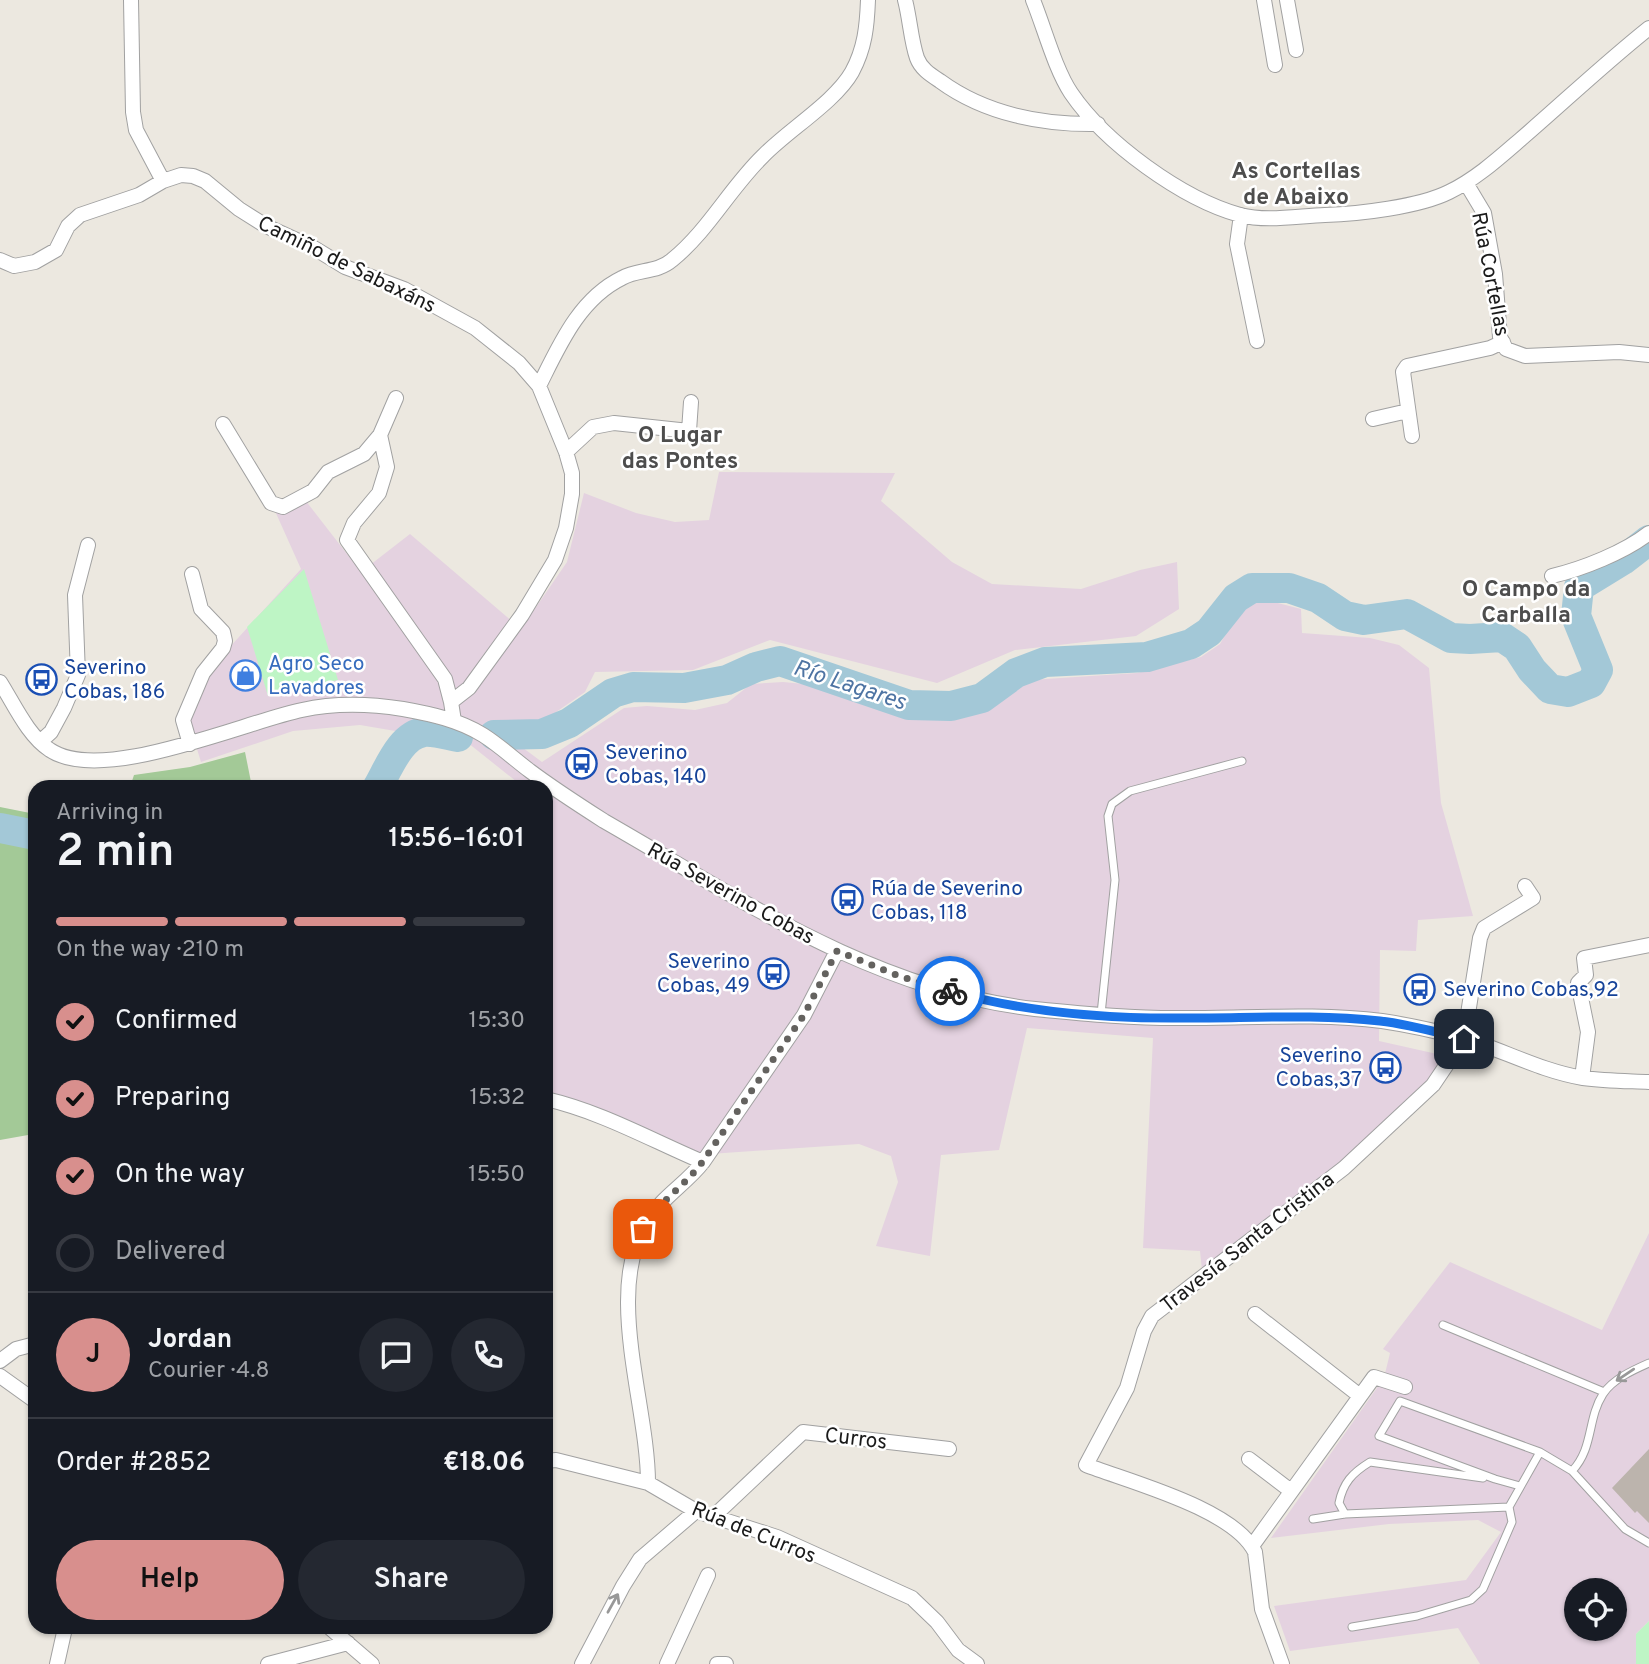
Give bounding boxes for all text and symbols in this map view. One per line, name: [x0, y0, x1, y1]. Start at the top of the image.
district label: As Cortellas de Abaixo: [1231, 158, 1361, 213]
street label: Camiño de Sabaxáns: [253, 210, 440, 320]
street label: Rúa Cortellas: [1464, 210, 1515, 339]
district label: O Lugar das Pontes: [622, 422, 738, 477]
district label: O Campo da Carballa: [1462, 576, 1590, 631]
place label: Agro Seco Lavadores: [268, 651, 365, 702]
place label: Severino Cobas, 186: [64, 655, 165, 706]
water label: Río Lagares: [789, 655, 910, 718]
shop icon: Agro Seco Lavadores: [228, 658, 262, 692]
bus stop icon: Severino Cobas, 186: [24, 662, 58, 696]
place label: Severino Cobas, 140: [605, 740, 707, 791]
bus stop icon: Severino Cobas, 140: [565, 747, 599, 781]
text: Arriving in: [56, 799, 163, 828]
text: 15:56–16:01: [389, 823, 525, 856]
text: 2 min: [56, 824, 175, 883]
street label: Rúa Severino Cobas: [642, 837, 819, 952]
place label: Rúa de Severino Cobas, 118: [871, 876, 1023, 927]
bus stop icon: Rúa de Severino Cobas, 118: [831, 883, 865, 917]
text: On the way · 210 m: [56, 936, 244, 965]
place label: Severino Cobas, 49: [657, 949, 750, 1000]
bus stop icon: Severino Cobas, 49: [756, 956, 790, 990]
courier: [915, 956, 985, 1026]
icon: bike: [931, 972, 969, 1010]
bus stop icon: Severino Cobas,92: [1403, 972, 1437, 1006]
place label: Severino Cobas,92: [1443, 977, 1619, 1004]
icon: check: [56, 1003, 94, 1041]
text: Confirmed: [115, 1005, 238, 1038]
text: 15:30: [469, 1007, 525, 1036]
pin: [1434, 1009, 1494, 1069]
icon: home: [1445, 1020, 1483, 1058]
place label: Severino Cobas,37: [1275, 1043, 1362, 1094]
bus stop icon: Severino Cobas,37: [1368, 1050, 1402, 1084]
icon: check: [56, 1080, 94, 1118]
text: Preparing: [115, 1082, 230, 1115]
text: 15:32: [470, 1084, 525, 1113]
icon: check: [56, 1157, 94, 1195]
text: On the way: [115, 1159, 245, 1192]
text: 15:50: [468, 1161, 525, 1190]
street label: Travesía Santa Cristina: [1155, 1167, 1340, 1320]
pin: [613, 1199, 673, 1259]
icon: bag: [624, 1210, 662, 1248]
text: Delivered: [115, 1236, 226, 1269]
button: chat: [359, 1318, 433, 1392]
button: phone: [451, 1318, 525, 1392]
text: Jordan: [148, 1324, 232, 1357]
text: J: [86, 1339, 100, 1372]
text: Courier · 4.8: [148, 1357, 269, 1386]
one-way arrow: [1616, 1368, 1635, 1383]
street label: Curros: [823, 1422, 889, 1457]
text: Order #2852: [56, 1447, 211, 1480]
text: €18.06: [443, 1447, 525, 1480]
street label: Rúa de Curros: [687, 1496, 820, 1571]
button: Help: [56, 1540, 284, 1620]
button: Share: [298, 1540, 525, 1620]
map controls: [1564, 1578, 1627, 1641]
button: locate: [1564, 1578, 1627, 1641]
one-way arrow: [606, 1594, 620, 1614]

